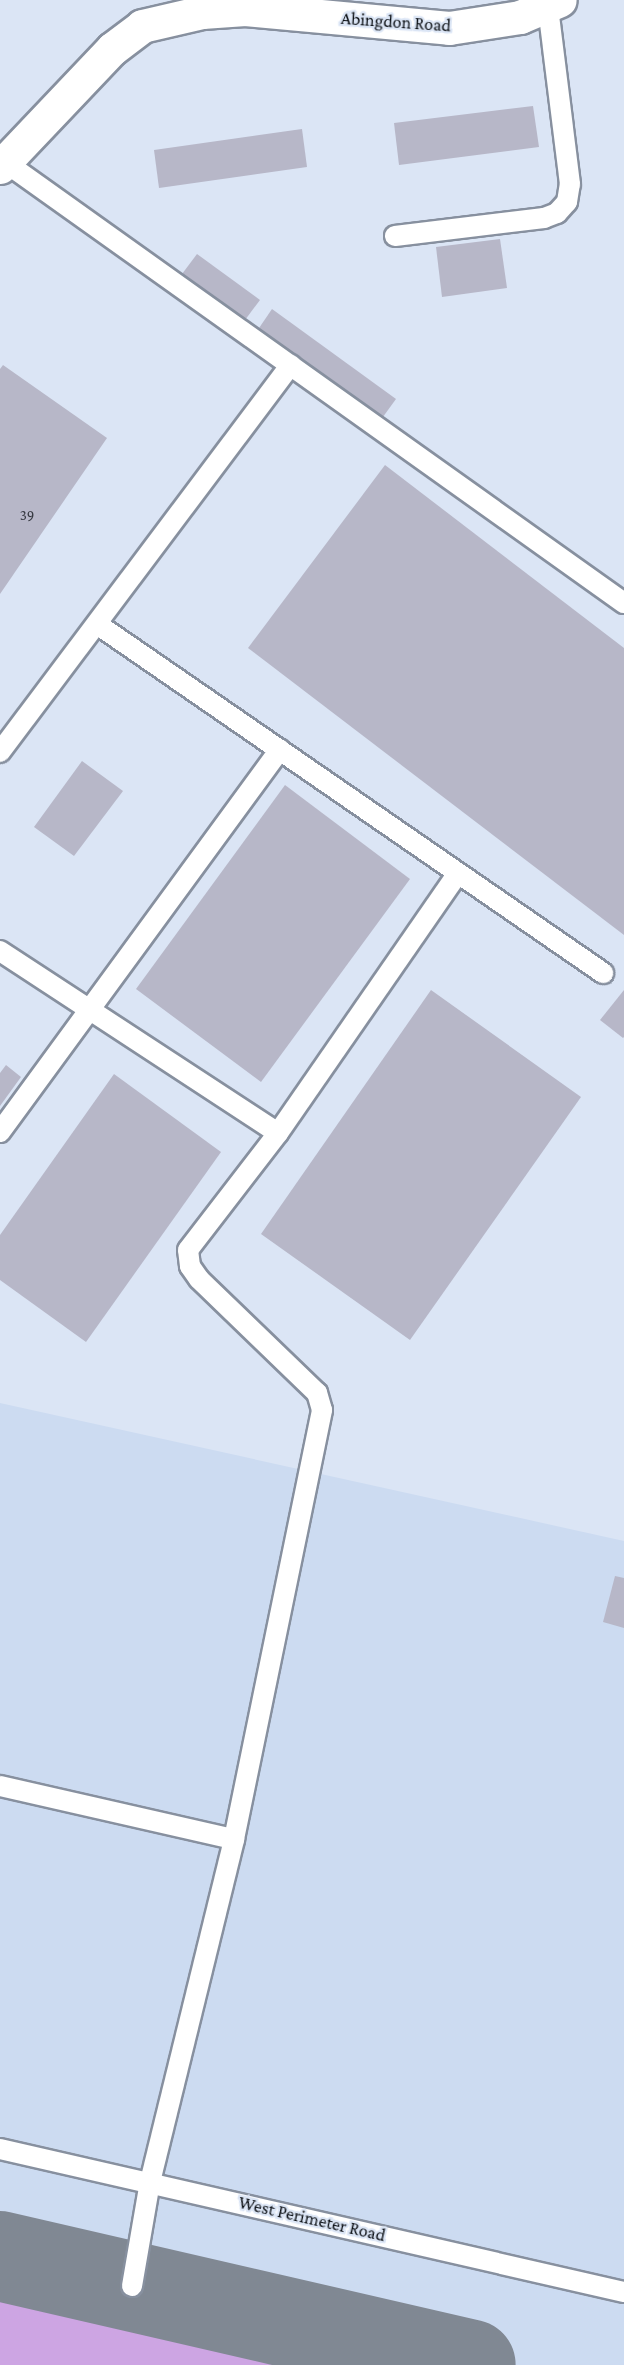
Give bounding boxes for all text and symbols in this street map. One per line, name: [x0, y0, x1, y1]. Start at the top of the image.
street label: Abingdon Road: [340, 7, 452, 37]
house number: 39: [20, 507, 34, 525]
street label: West Perimeter Road: [236, 2192, 388, 2246]

